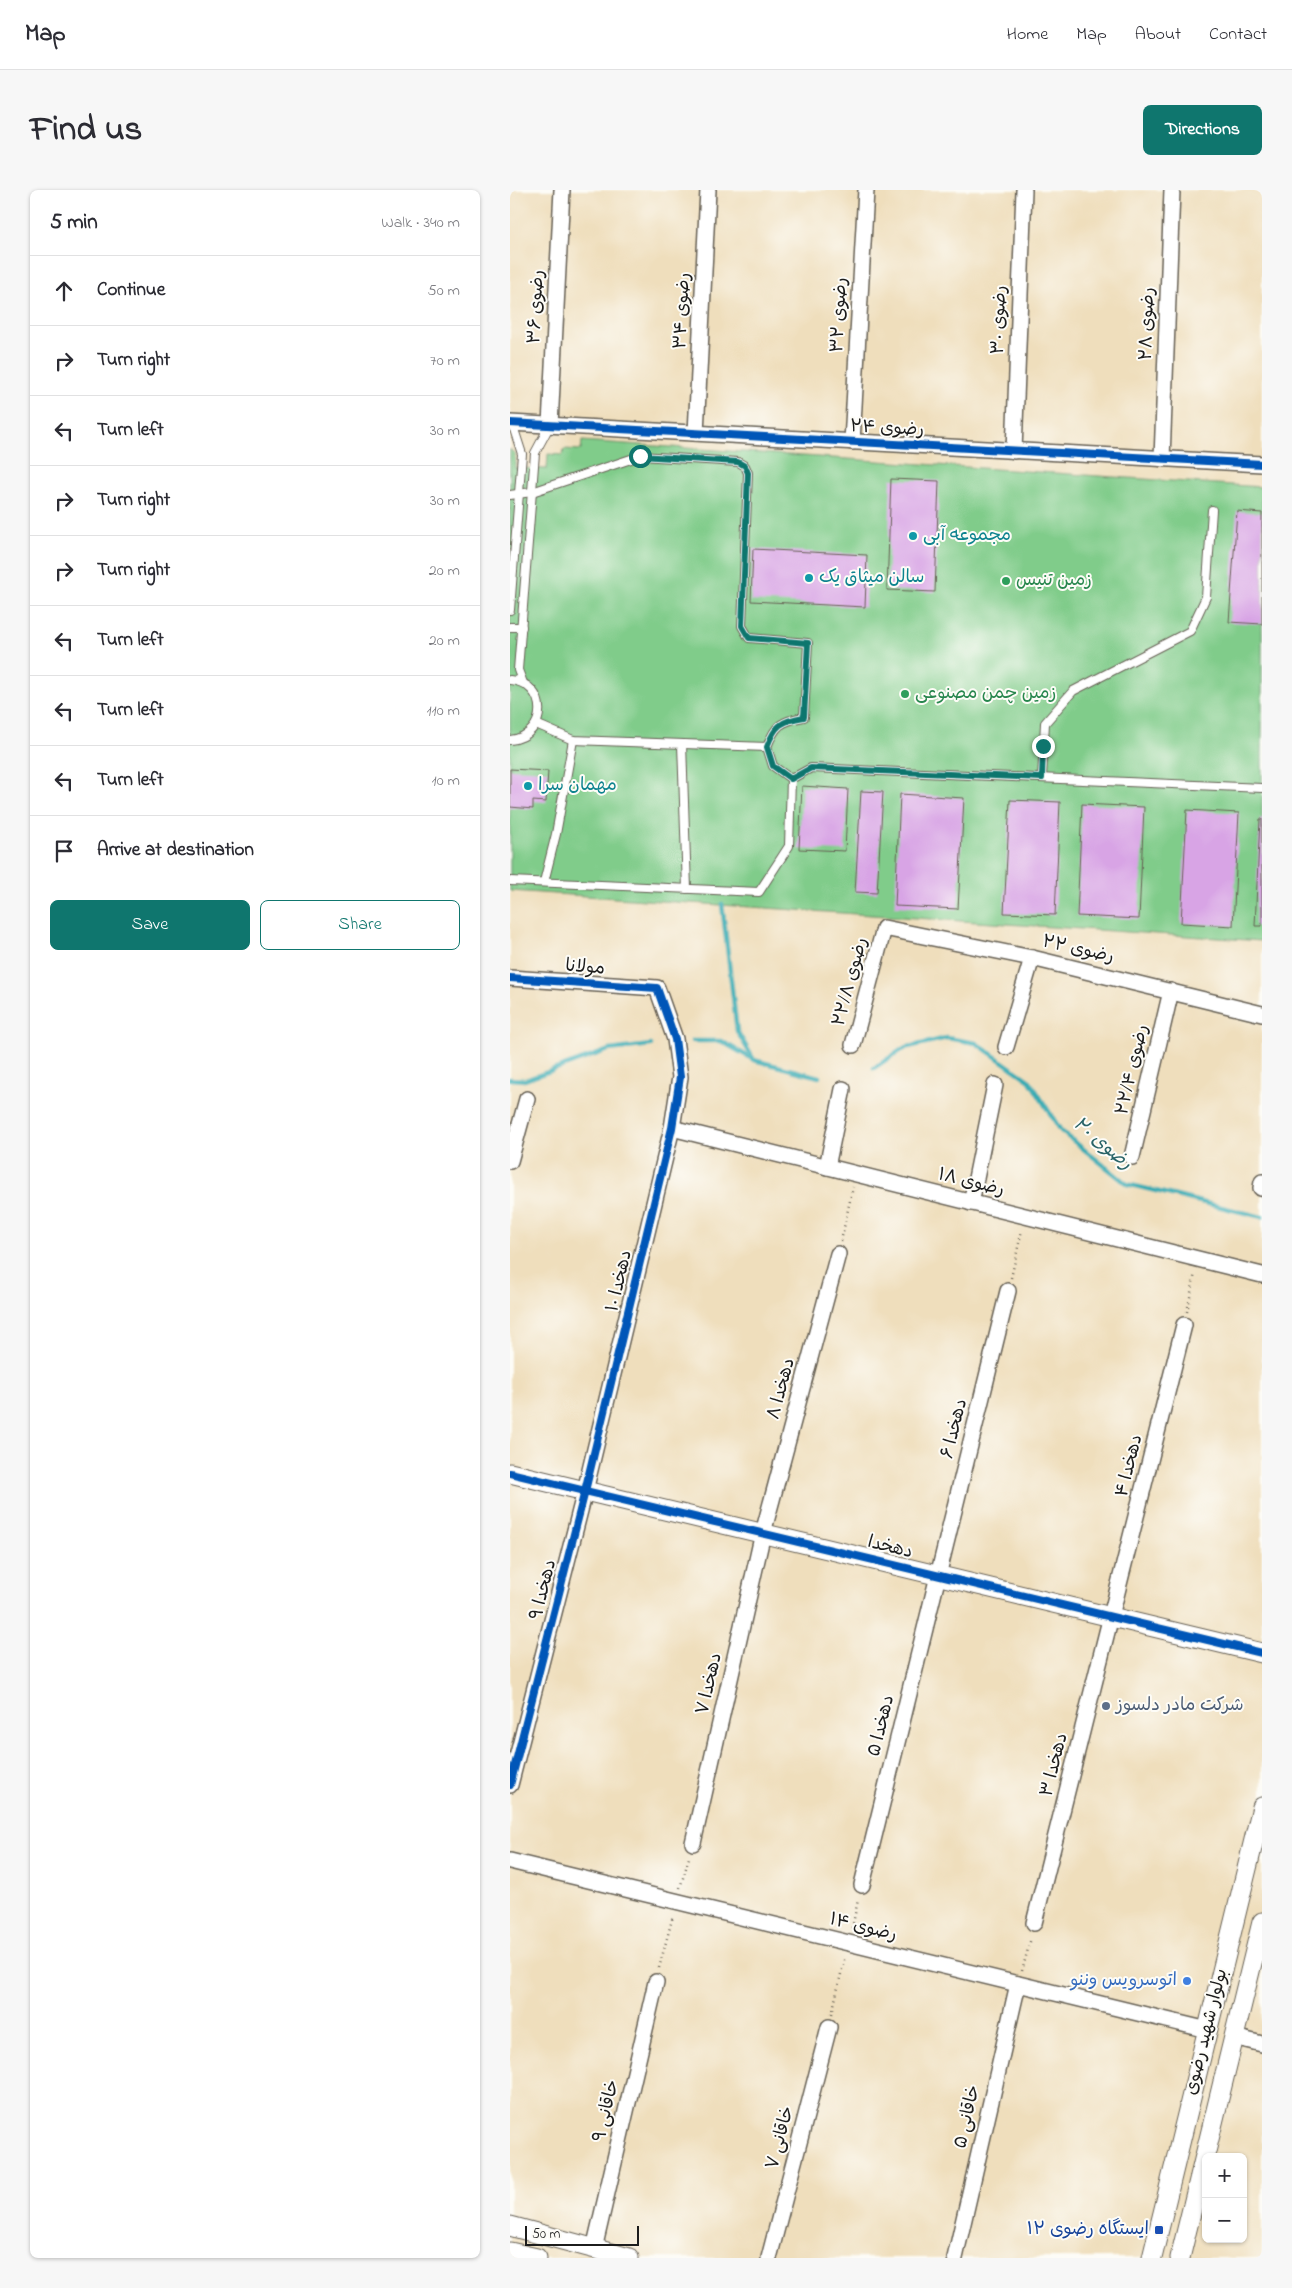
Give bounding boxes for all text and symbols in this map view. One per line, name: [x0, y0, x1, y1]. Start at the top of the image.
text: Map: [25, 17, 66, 52]
text: Home: [1007, 22, 1048, 48]
text: Map: [1076, 22, 1107, 48]
text: About: [1135, 22, 1181, 48]
text: Contact: [1209, 22, 1267, 48]
text: Find us: [30, 105, 142, 156]
button: Directions: [1143, 105, 1262, 155]
text: 5 min: [50, 208, 98, 238]
text: Walk · 340 m: [381, 211, 460, 235]
street label: رضوی ۳۶: [522, 269, 552, 345]
street label: رضوی ۳۴: [668, 272, 698, 350]
icon: ahead: [50, 277, 78, 305]
text: Continue: [97, 277, 165, 304]
street label: رضوی ۳۲: [825, 277, 855, 353]
text: 50 m: [428, 279, 460, 303]
street label: رضوی ۳۰: [986, 285, 1014, 355]
street label: رضوی ۲۸: [1134, 287, 1162, 361]
icon: right: [50, 347, 78, 375]
text: Turn right: [97, 347, 170, 374]
text: 70 m: [430, 349, 460, 373]
street label: رضوی ۲۴: [849, 414, 925, 444]
icon: left: [50, 417, 78, 445]
text: Turn left: [97, 417, 164, 444]
text: 30 m: [430, 419, 460, 443]
route start: [629, 445, 652, 468]
icon: right: [50, 487, 78, 515]
text: Turn right: [97, 487, 170, 514]
text: 30 m: [430, 489, 460, 513]
place label: مجموعه آبی: [923, 523, 1011, 549]
marker: مجموعه آبی: [907, 530, 919, 542]
icon: right: [50, 557, 78, 585]
text: Turn right: [97, 557, 170, 584]
text: 20 m: [429, 559, 460, 583]
place label: سالن میثاق یک: [819, 565, 924, 591]
place label: زمین تنیس: [1016, 568, 1092, 594]
marker: سالن میثاق یک: [803, 572, 815, 584]
marker: زمین تنیس: [1000, 575, 1012, 587]
icon: left: [50, 627, 78, 655]
text: Turn left: [97, 627, 164, 654]
text: 20 m: [429, 629, 460, 653]
place label: زمین چمن مصنوعی: [915, 681, 1056, 707]
marker: زمین چمن مصنوعی: [899, 688, 911, 700]
icon: left: [50, 697, 78, 725]
text: Turn left: [97, 697, 164, 724]
text: 110 m: [426, 699, 460, 723]
route end: [1032, 735, 1055, 758]
icon: left: [50, 767, 78, 795]
text: Turn left: [97, 767, 164, 794]
text: 10 m: [432, 769, 460, 793]
place label: مهمان سرا: [538, 773, 617, 799]
marker: مهمان سرا: [522, 780, 534, 792]
icon: arrive: [50, 837, 78, 865]
text: Arrive at destination: [97, 837, 254, 864]
button: Save: [50, 900, 250, 950]
button: Share: [260, 900, 460, 950]
street label: رضوی ۲۲: [1040, 929, 1116, 971]
street label: رضوی ۲۲/۸: [827, 935, 875, 1029]
street label: مولانا: [564, 954, 606, 982]
street label: رضوی ۲۲/۴: [1110, 1022, 1156, 1118]
water label: رضوی ۲۰: [1066, 1111, 1138, 1177]
street label: رضوی ۱۸: [935, 1162, 1007, 1204]
street label: دهخدا ۱۰: [600, 1248, 640, 1314]
street label: دهخدا ۸: [761, 1355, 803, 1423]
street label: دهخدا ۶: [935, 1396, 975, 1462]
street label: دهخدا ۴: [1110, 1432, 1150, 1500]
street label: دهخدا: [865, 1530, 915, 1566]
street label: دهخدا ۹: [524, 1557, 564, 1623]
street label: دهخدا ۷: [690, 1650, 730, 1718]
street label: دهخدا ۵: [862, 1692, 902, 1760]
place label: شرکت مادر دلسوز: [1114, 1693, 1244, 1719]
marker: شرکت مادر دلسوز: [1100, 1700, 1112, 1712]
street label: دهخدا ۳: [1035, 1730, 1075, 1800]
street label: رضوی ۱۴: [827, 1907, 899, 1949]
street label: بولوار شهید رضوی: [1179, 1966, 1235, 2098]
place label: اتوسرویس وننو: [1069, 1968, 1177, 1994]
marker: اتوسرویس وننو: [1181, 1975, 1193, 1987]
street label: خاقانی ۹: [587, 2077, 627, 2145]
street label: خاقانی ۵: [948, 2083, 988, 2151]
street label: خاقانی ۷: [760, 2103, 802, 2173]
map controls: [1202, 2153, 1247, 2243]
button: +: [1202, 2153, 1247, 2198]
button: −: [1202, 2198, 1247, 2243]
place label: ایستگاه رضوی ۱۲: [1027, 2217, 1149, 2243]
scale bar: [525, 2223, 639, 2246]
text: 50 m: [532, 2224, 560, 2245]
marker: ایستگاه رضوی ۱۲: [1153, 2224, 1165, 2236]

